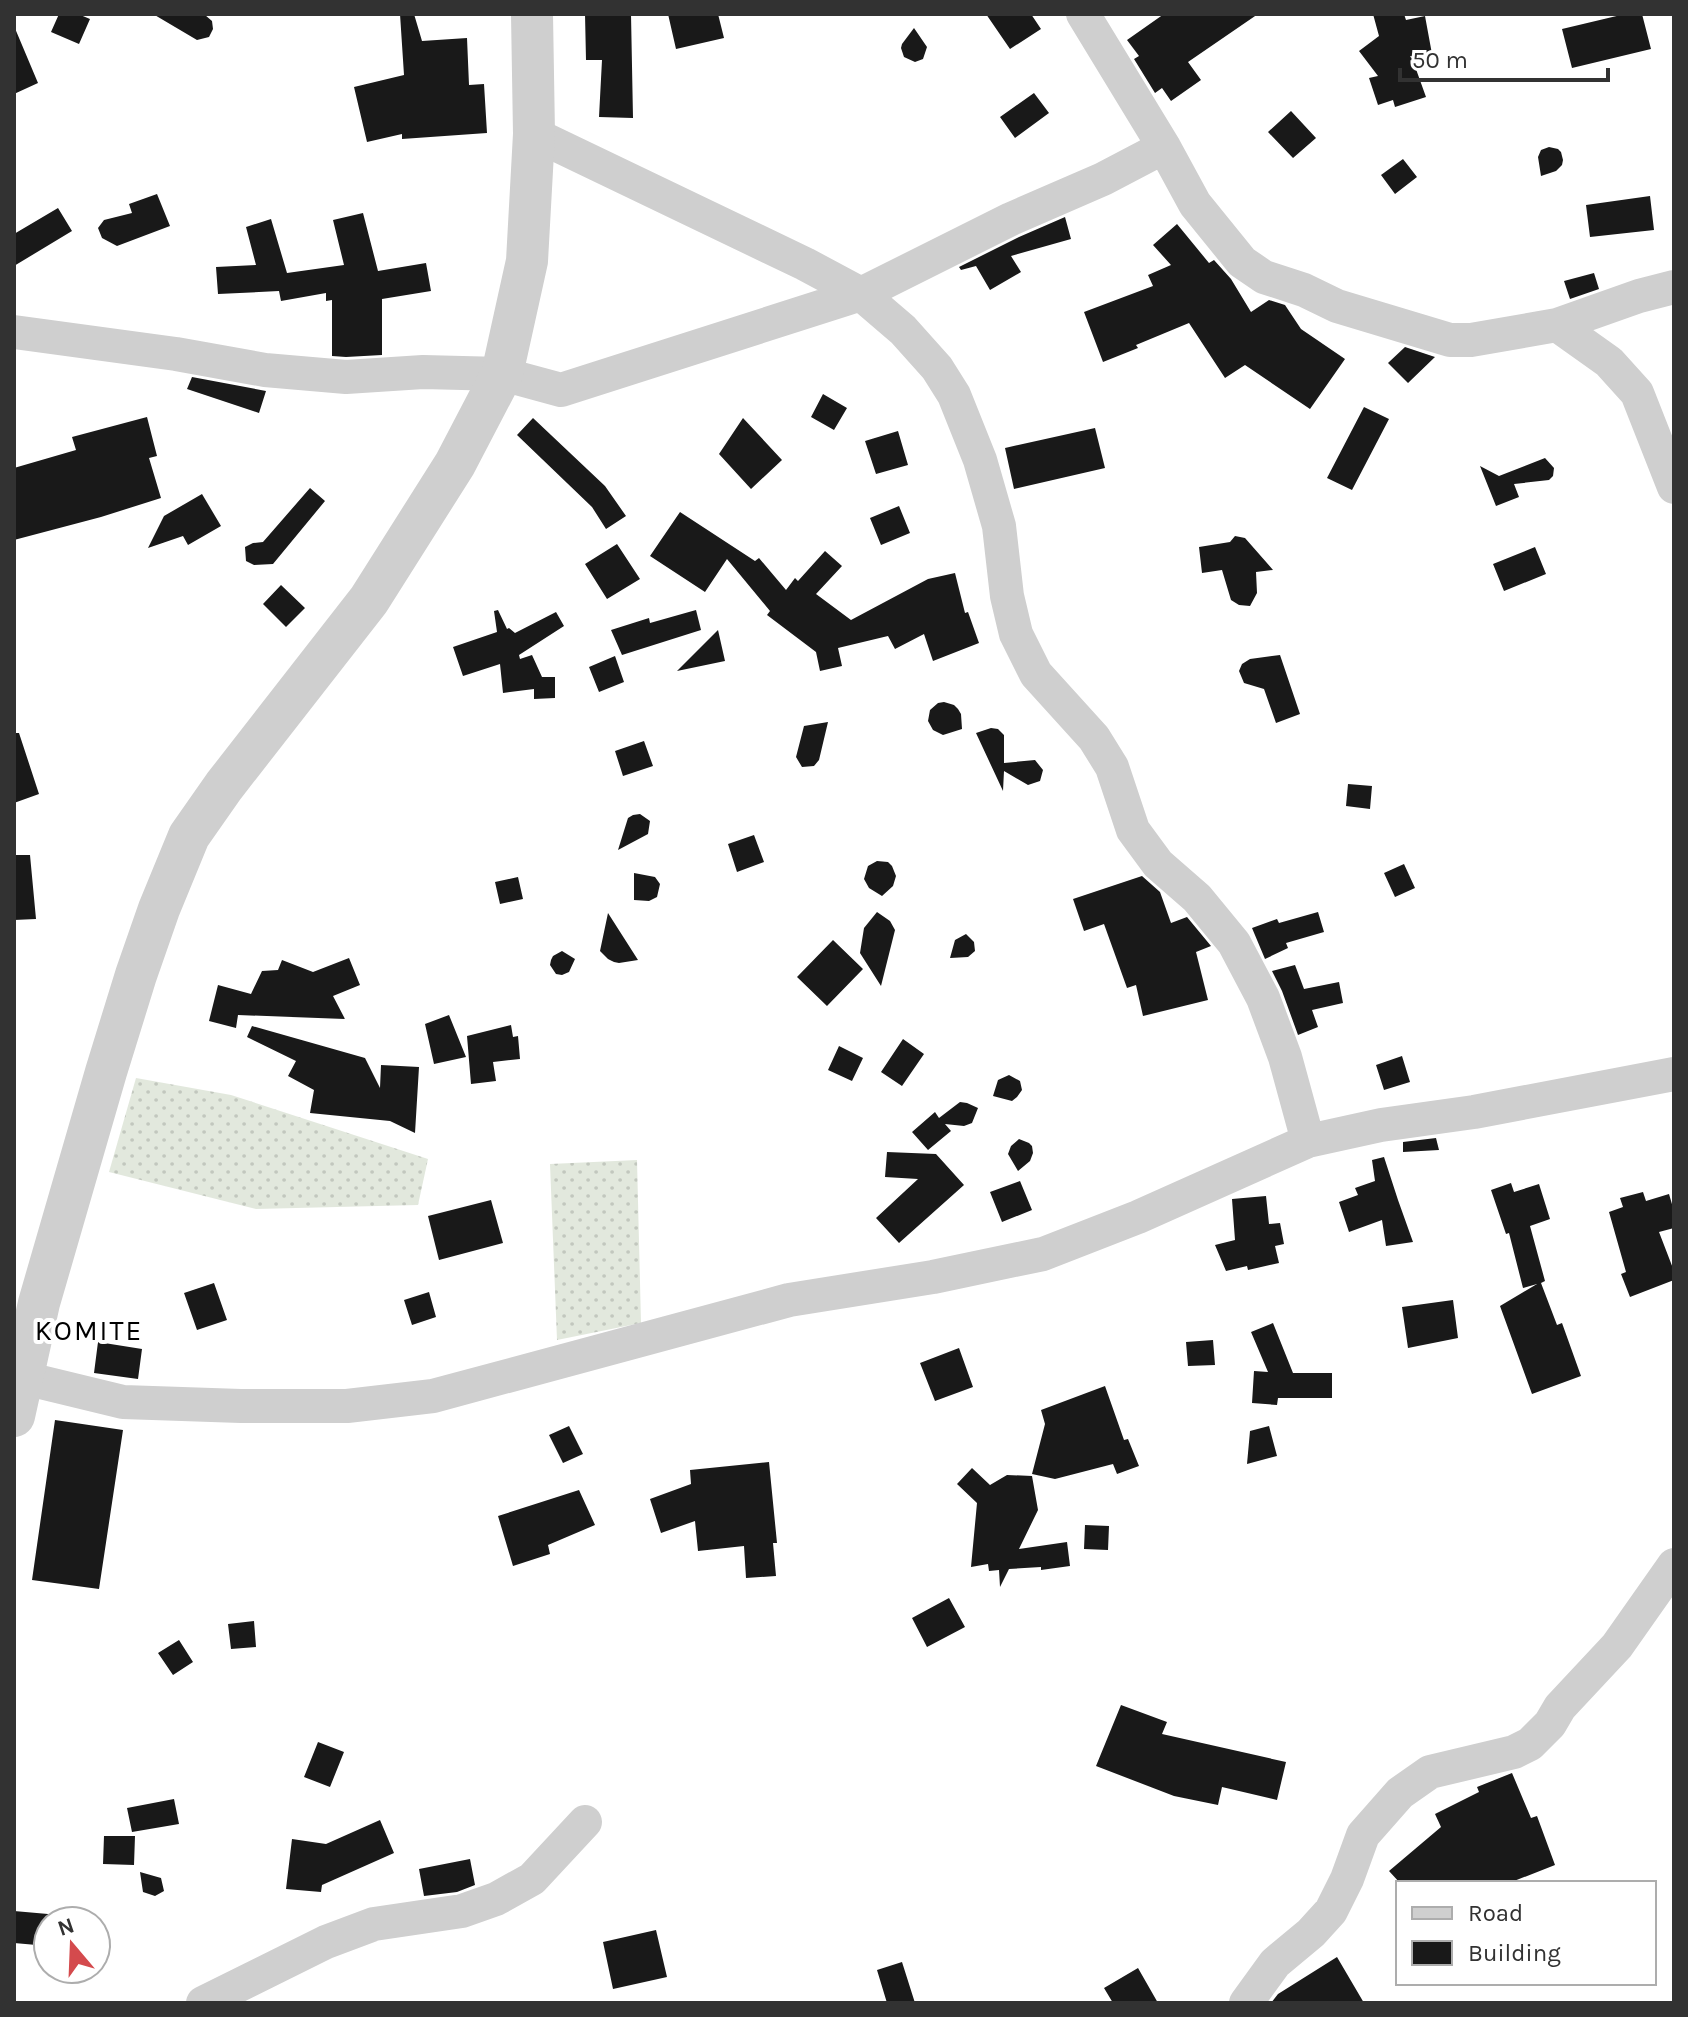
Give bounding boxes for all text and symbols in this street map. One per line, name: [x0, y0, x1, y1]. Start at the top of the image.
scale bar: [1400, 32, 1608, 82]
text: 50 m: [1412, 46, 1468, 74]
district label: KOMITE: [35, 1314, 143, 1347]
legend: [1396, 1881, 1656, 1985]
text: Road: [1468, 1899, 1523, 1927]
north arrow: [32, 1905, 112, 1985]
text: N: [54, 1912, 78, 1942]
text: Building: [1468, 1939, 1561, 1967]

